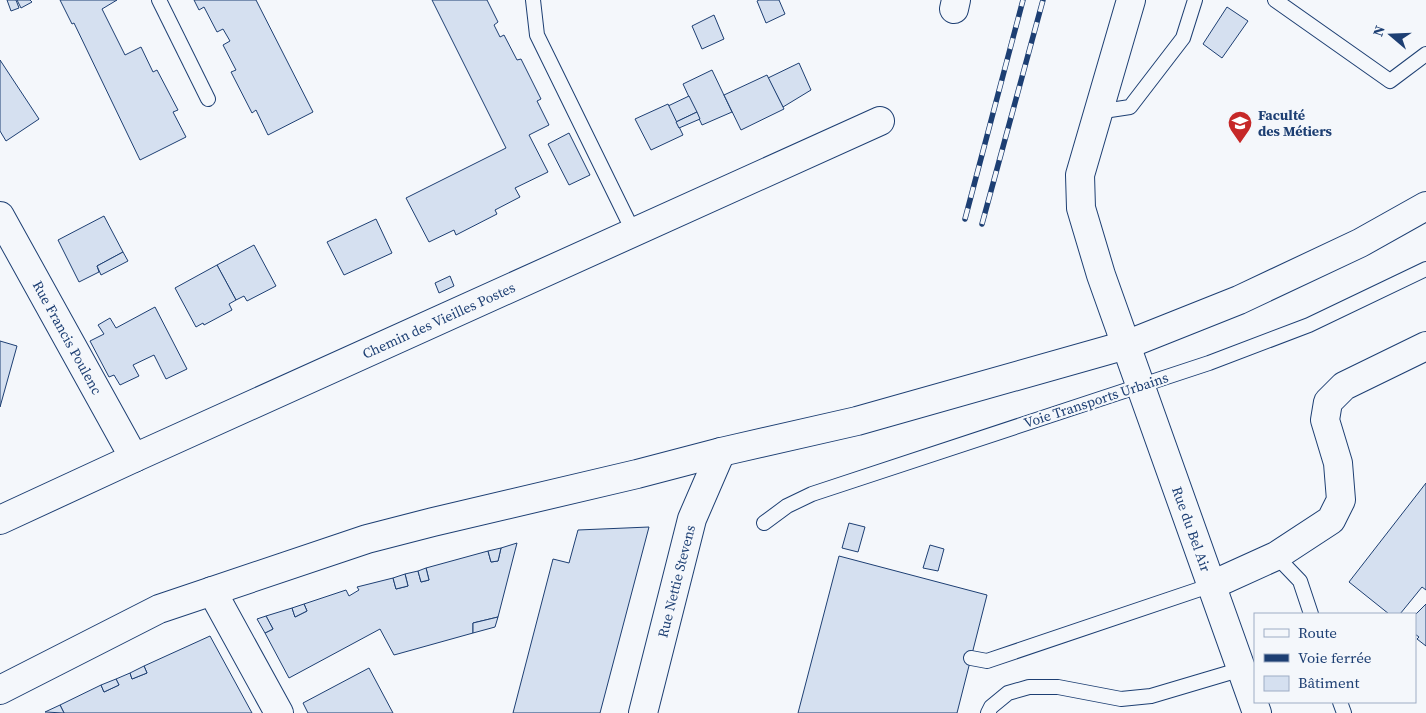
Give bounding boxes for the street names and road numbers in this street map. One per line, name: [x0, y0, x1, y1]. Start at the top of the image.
street label: Rue Francis Poulenc: [28, 277, 107, 398]
street label: Chemin des Vieilles Postes: [359, 277, 518, 364]
street label: Voie Transports Urbains: [1021, 367, 1171, 433]
street label: Rue du Bel Air: [1167, 484, 1216, 575]
street label: Rue Nettie Stevens: [652, 523, 700, 640]

